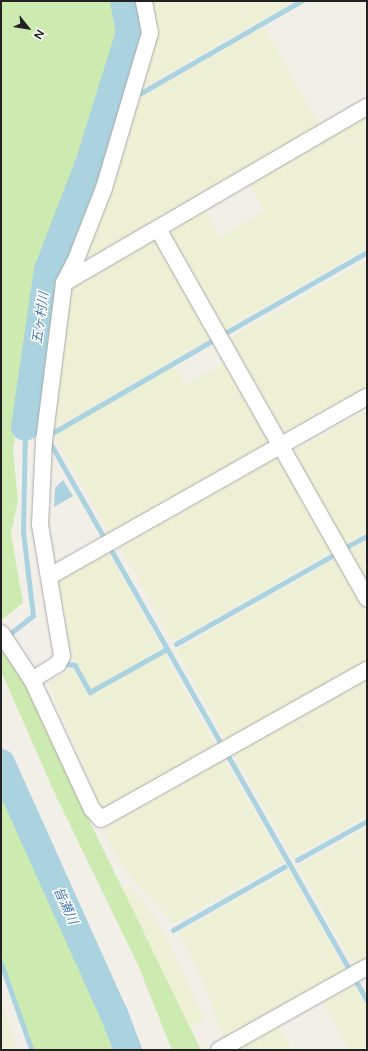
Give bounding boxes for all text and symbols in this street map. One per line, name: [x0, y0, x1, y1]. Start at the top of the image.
north arrow: [8, 8, 48, 48]
text: N: [31, 27, 47, 41]
water label: 五ヶ村川: [30, 291, 52, 345]
water label: 皆瀬川: [50, 885, 80, 927]

